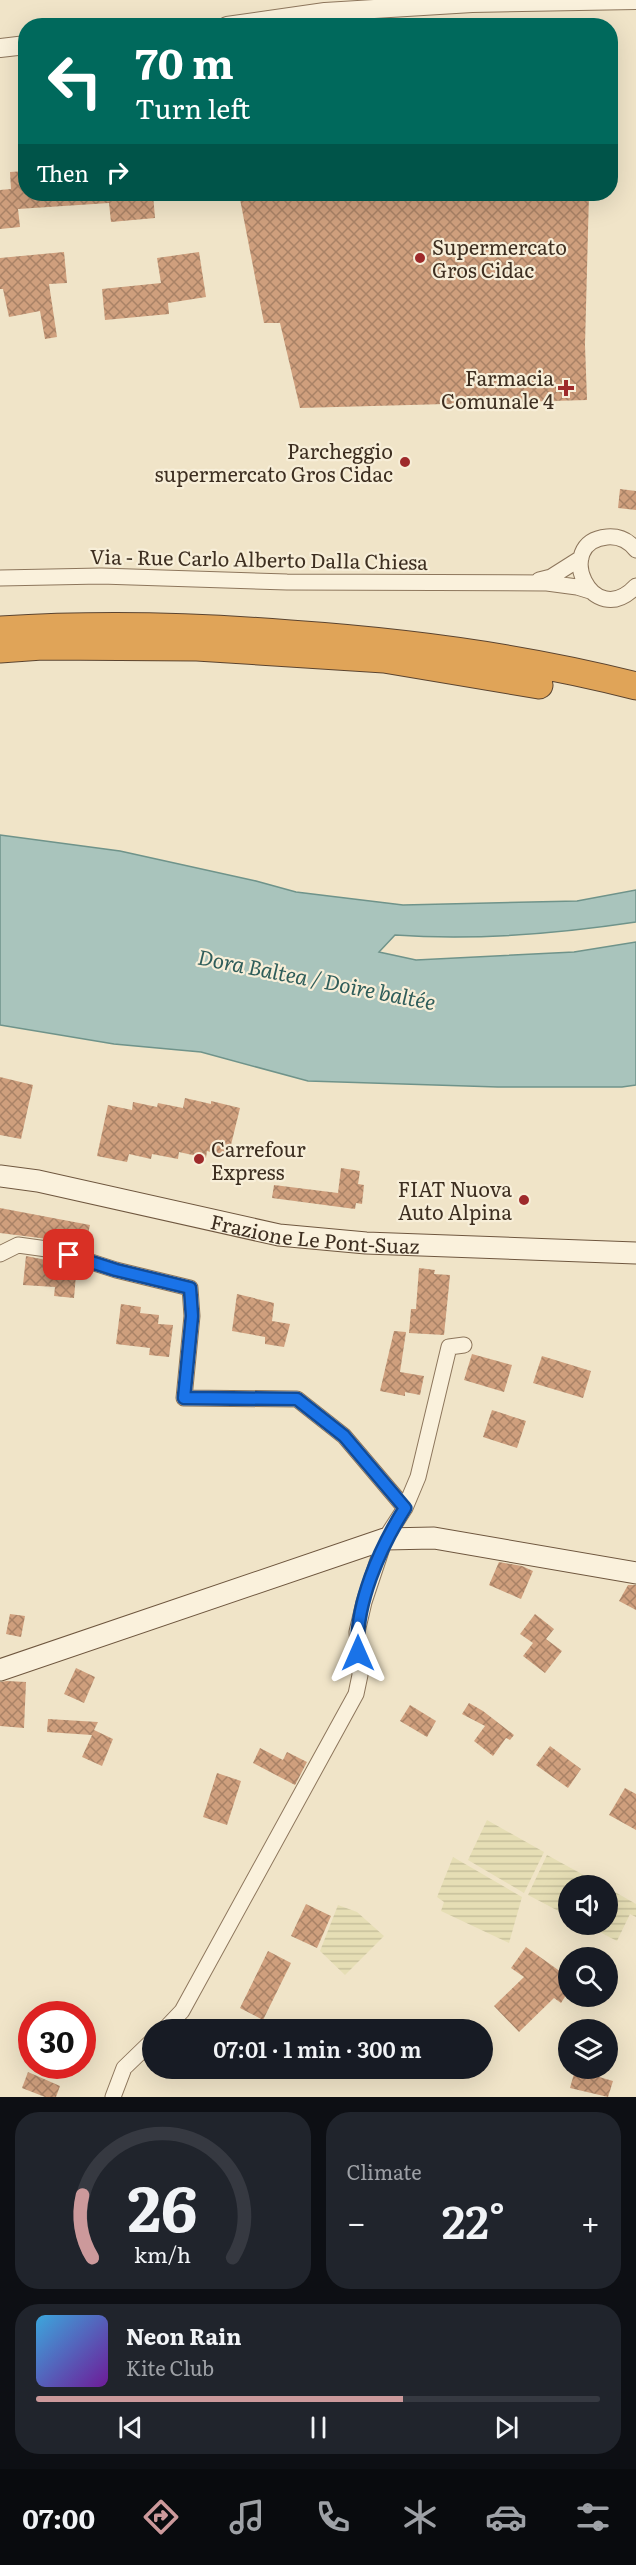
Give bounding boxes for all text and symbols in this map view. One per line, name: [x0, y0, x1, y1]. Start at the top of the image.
text: 70 m: [135, 30, 234, 92]
icon: left: [36, 42, 114, 120]
text: Turn left: [135, 87, 250, 127]
text: Then: [36, 156, 89, 189]
icon: right: [101, 156, 134, 189]
place label: Supermercato Gros Cidac: [432, 231, 567, 284]
marker: Supermercato Gros Cidac: [413, 251, 427, 265]
place label: Farmacia Comunale 4: [441, 362, 554, 415]
marker: Farmacia Comunale 4: [559, 381, 573, 395]
place label: Parcheggio supermercato Gros Cidac: [155, 435, 393, 488]
marker: Parcheggio supermercato Gros Cidac: [398, 455, 412, 469]
street label: Via - Rue Carlo Alberto Dalla Chiesa: [90, 540, 428, 576]
water label: Dora Baltea / Doire baltée: [195, 940, 439, 1016]
place label: Carrefour Express: [211, 1133, 306, 1186]
marker: Carrefour Express: [192, 1152, 206, 1166]
place label: FIAT Nuova Auto Alpina: [398, 1173, 512, 1226]
marker: FIAT Nuova Auto Alpina: [517, 1193, 531, 1207]
street label: Frazione Le Pont-Suaz: [208, 1205, 420, 1260]
pin: [43, 1229, 94, 1280]
icon: arrive: [52, 1238, 85, 1271]
position arrow: [326, 1621, 390, 1685]
map controls: [558, 1875, 618, 2079]
button: sound: [558, 1875, 618, 1935]
button: search: [558, 1947, 618, 2007]
speed limit sign: 30: [18, 2001, 96, 2079]
button: layers: [558, 2019, 618, 2079]
text: 07:01 · 1 min · 300 m: [213, 2032, 422, 2065]
text: Climate: [347, 2156, 422, 2186]
text: 26: [128, 2159, 198, 2251]
text: 22°: [442, 2186, 505, 2253]
text: −: [347, 2196, 366, 2245]
text: +: [581, 2196, 600, 2245]
text: km/h: [134, 2238, 191, 2270]
text: Neon Rain: [126, 2319, 242, 2352]
text: Kite Club: [126, 2352, 214, 2382]
icon: previous: [114, 2411, 147, 2444]
icon: pause: [302, 2411, 335, 2444]
icon: next: [490, 2411, 523, 2444]
icon: directions: [140, 2496, 182, 2538]
icon: music: [226, 2496, 268, 2538]
icon: phone: [312, 2496, 354, 2538]
icon: climate: [399, 2496, 441, 2538]
icon: car: [485, 2496, 527, 2538]
icon: filters: [572, 2496, 614, 2538]
text: 07:00: [22, 2497, 95, 2537]

